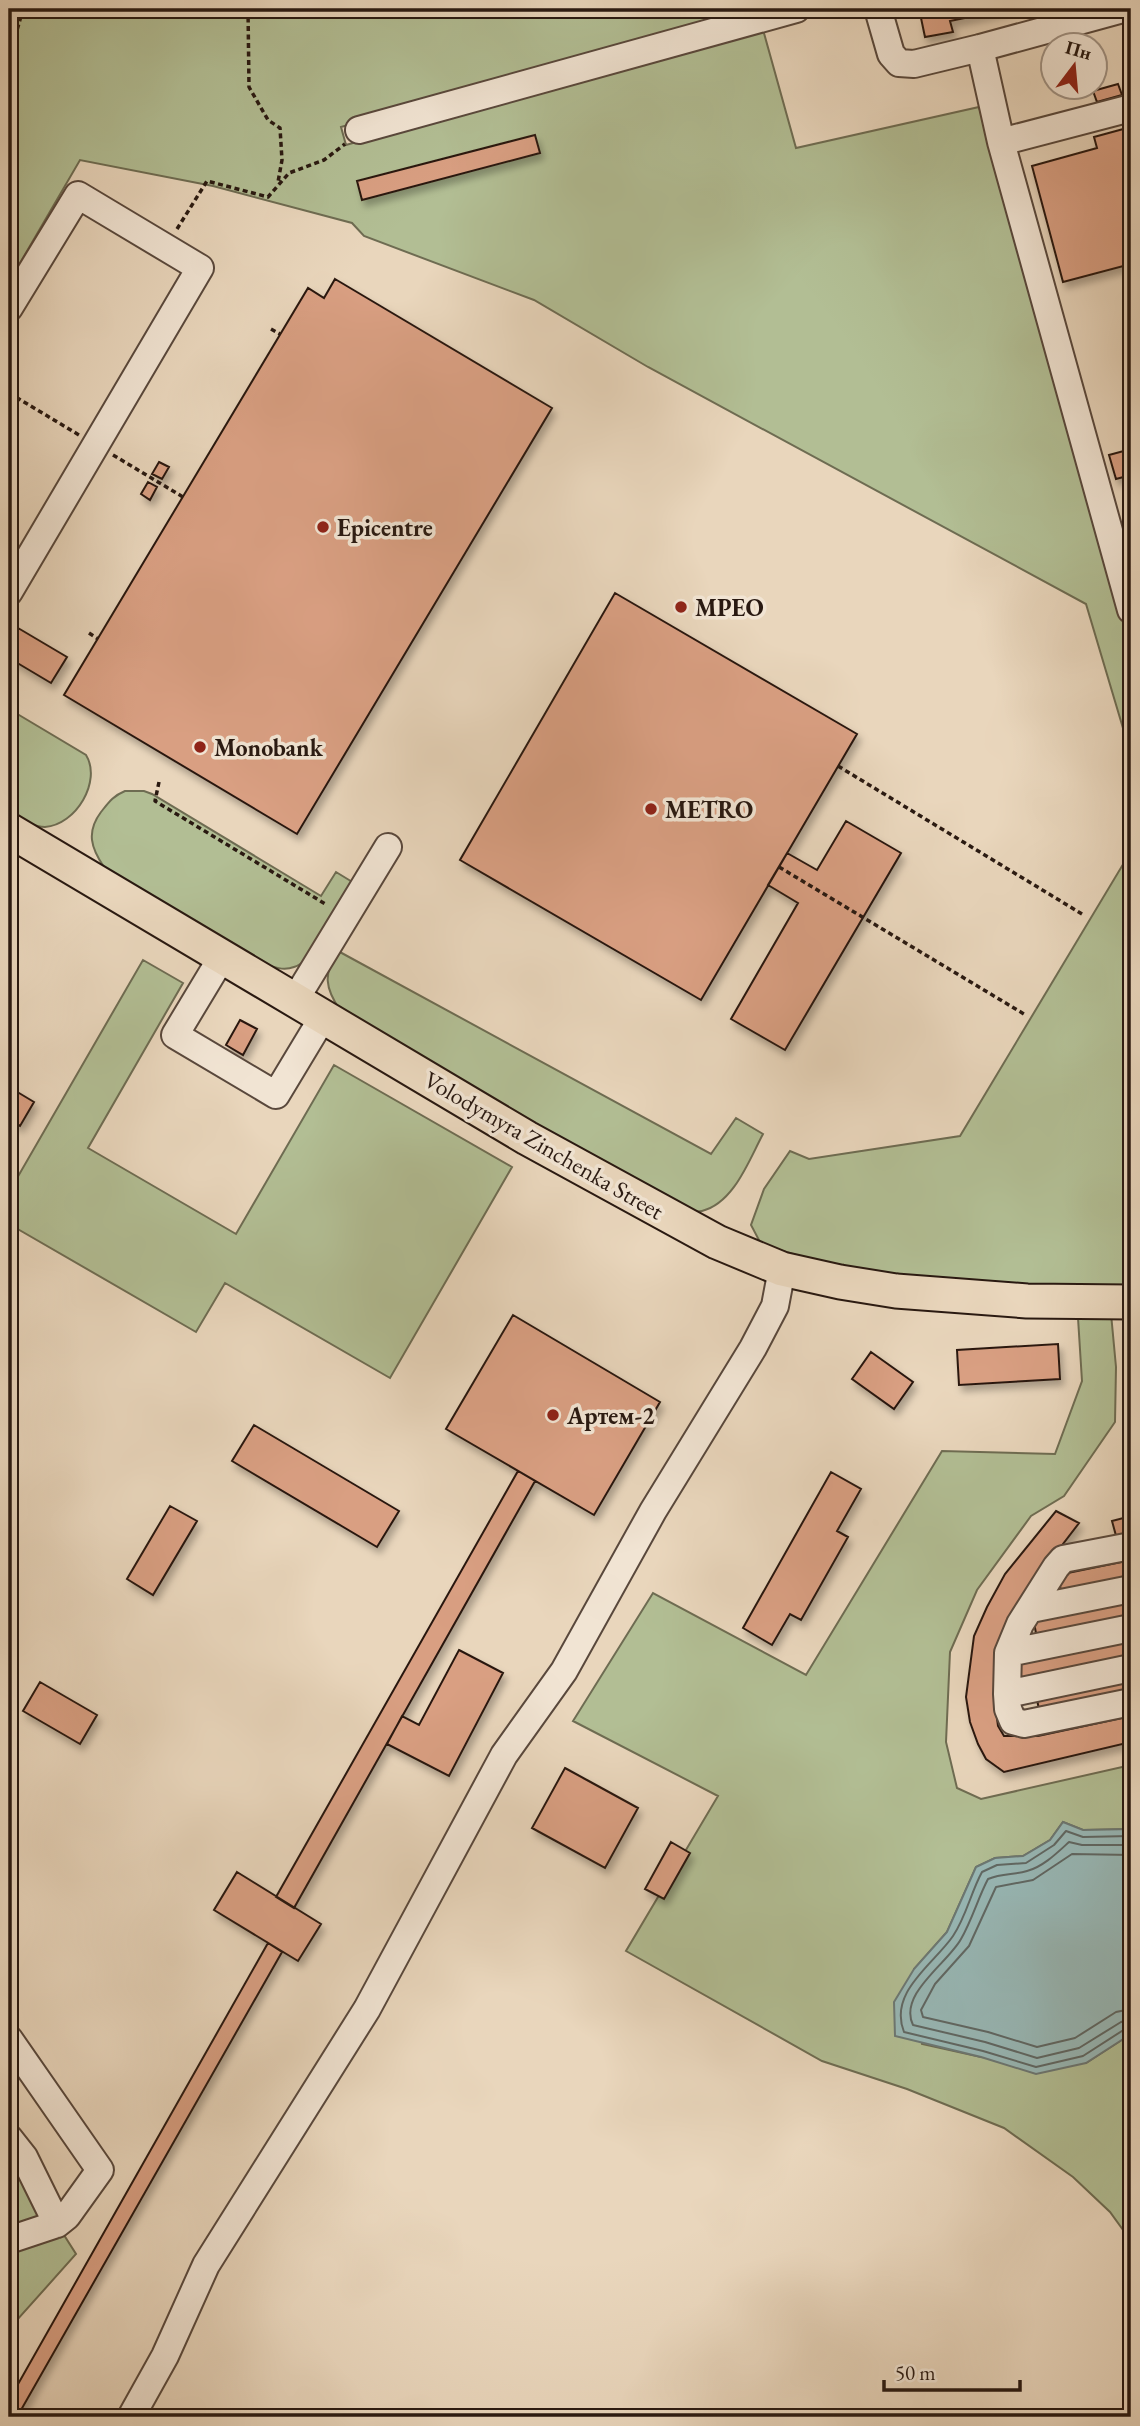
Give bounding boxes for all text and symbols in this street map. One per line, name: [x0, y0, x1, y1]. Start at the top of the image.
north arrow: [1038, 32, 1108, 102]
text: Пн: [1063, 35, 1094, 66]
place label: Epicentre: [337, 512, 433, 543]
marker: Epicentre: [315, 519, 331, 535]
place label: МРЕО: [695, 592, 764, 623]
marker: МРЕО: [673, 599, 689, 615]
place label: Monobank: [214, 732, 324, 763]
marker: Monobank: [192, 739, 208, 755]
place label: METRO: [665, 794, 753, 825]
marker: METRO: [643, 801, 659, 817]
street label: Volodymyra Zinchenka Street: [419, 1064, 670, 1227]
place label: Артем-2: [566, 1400, 655, 1431]
marker: Артем-2: [545, 1407, 561, 1423]
scale bar: [884, 2349, 1021, 2393]
text: 50 m: [895, 2359, 936, 2386]

